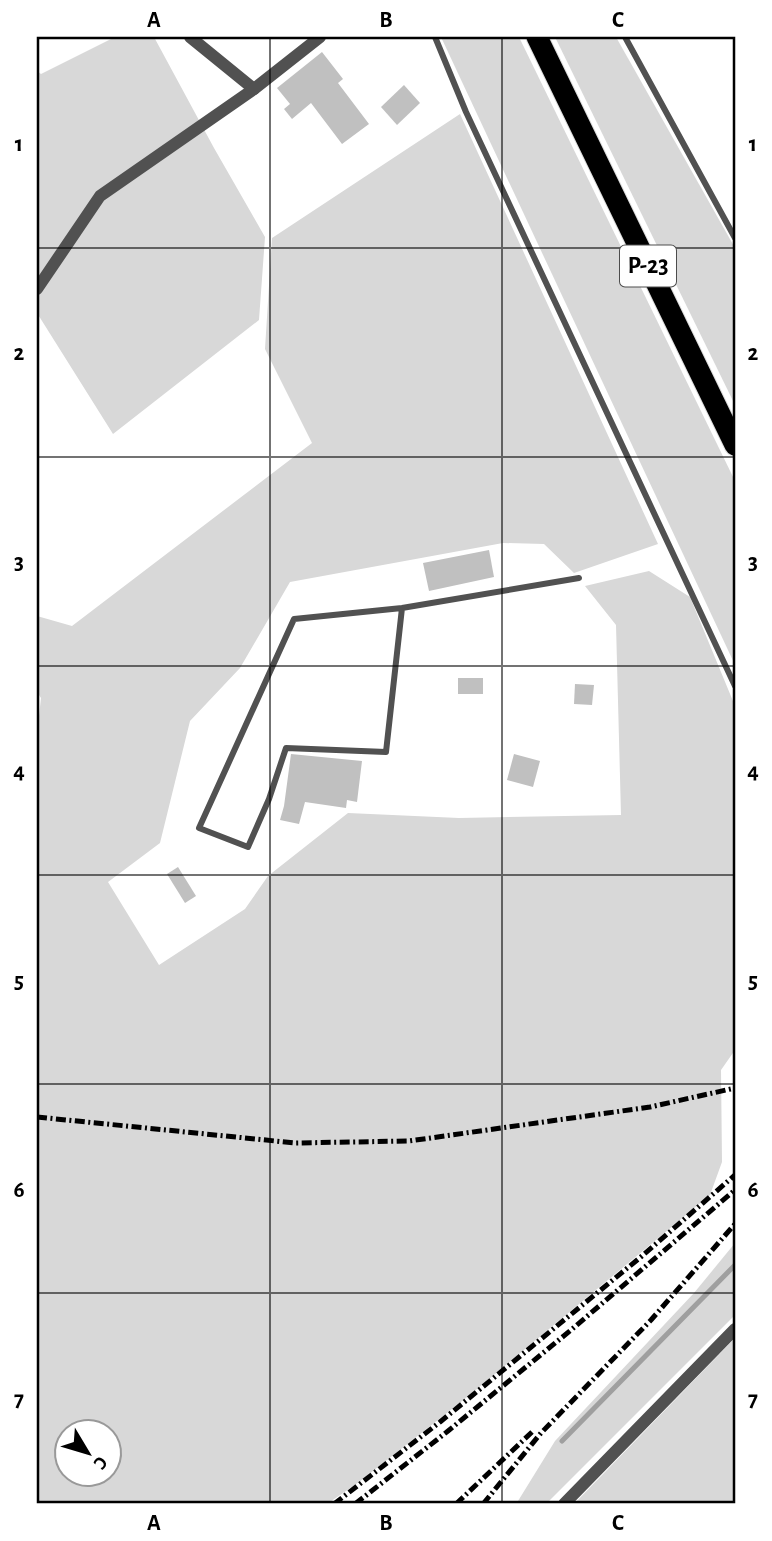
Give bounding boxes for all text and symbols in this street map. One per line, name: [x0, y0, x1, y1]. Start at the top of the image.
text: A: [147, 9, 161, 32]
text: B: [379, 9, 393, 32]
text: C: [612, 9, 624, 32]
text: 1: [15, 133, 23, 156]
text: 1: [749, 133, 757, 156]
road number: Р-23: [620, 246, 676, 286]
text: 2: [14, 342, 25, 365]
text: 2: [748, 342, 759, 365]
text: 3: [14, 551, 24, 574]
text: 3: [748, 551, 758, 574]
text: 4: [13, 760, 25, 783]
text: 4: [747, 760, 759, 783]
text: 5: [14, 970, 24, 993]
text: 5: [748, 970, 758, 993]
text: 6: [13, 1179, 25, 1202]
text: 6: [747, 1179, 759, 1202]
text: 7: [14, 1388, 24, 1411]
text: 7: [748, 1388, 758, 1411]
north arrow: [52, 1418, 122, 1488]
text: С: [89, 1453, 111, 1473]
text: A: [147, 1512, 161, 1535]
text: B: [379, 1512, 393, 1535]
text: C: [612, 1512, 624, 1535]

